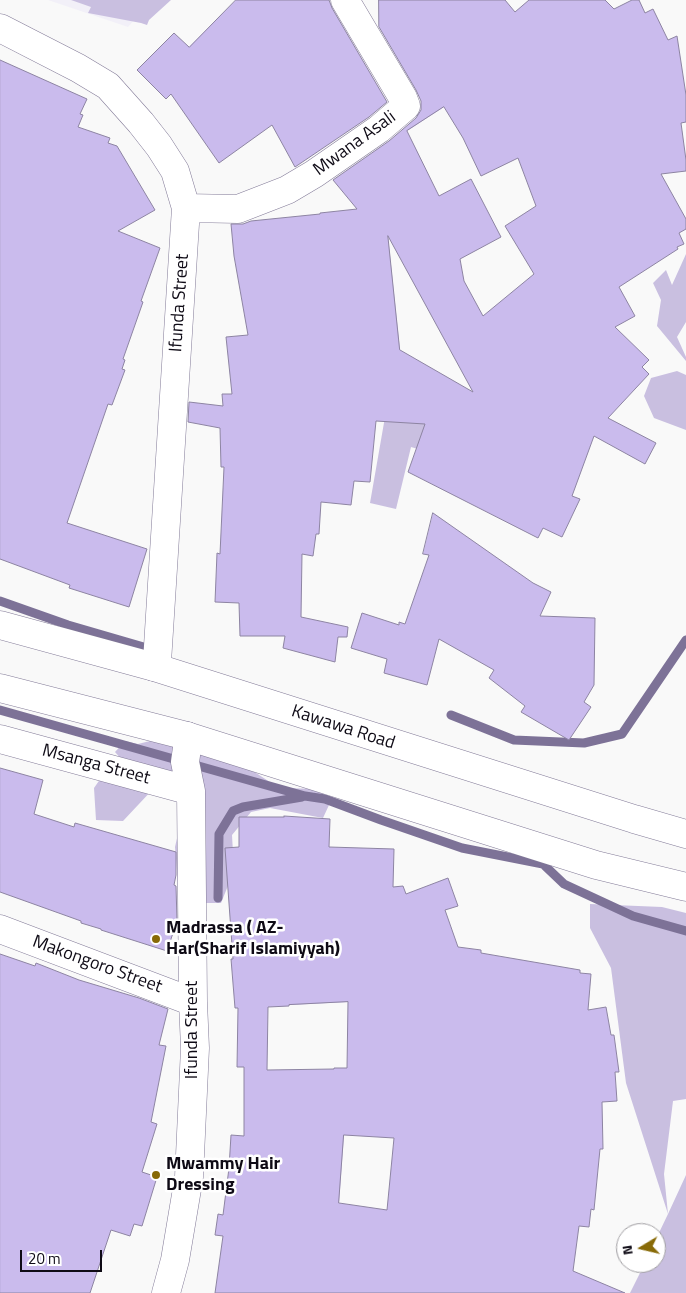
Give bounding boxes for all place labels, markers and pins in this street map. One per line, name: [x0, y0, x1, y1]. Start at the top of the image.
place label: Madrassa ( AZ- Har(Sharif Islamiyyah): [166, 918, 340, 961]
marker: Madrassa ( AZ- Har(Sharif Islamiyyah): [150, 933, 162, 945]
place label: Mwammy Hair Dressing: [166, 1154, 280, 1196]
marker: Mwammy Hair Dressing: [150, 1169, 162, 1181]

